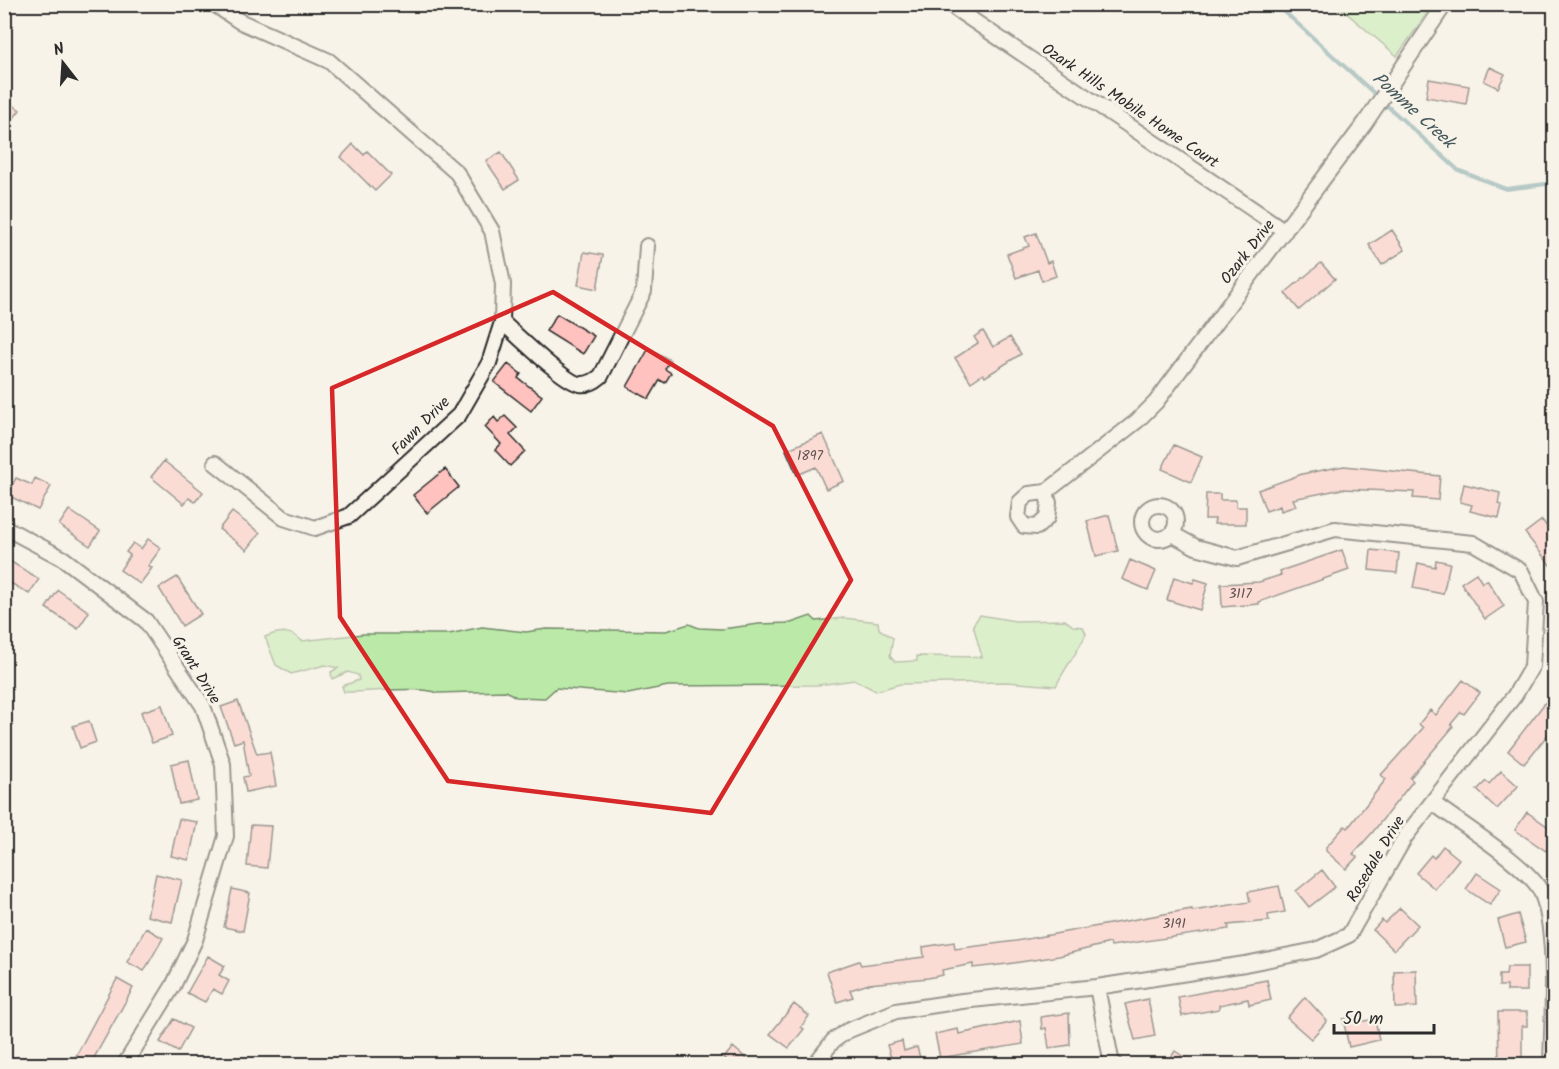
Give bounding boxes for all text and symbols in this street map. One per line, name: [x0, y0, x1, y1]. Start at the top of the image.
north arrow: [33, 33, 93, 93]
text: N: [51, 37, 68, 64]
street label: Ozark Hills Mobile Home Court: [1036, 37, 1224, 175]
water label: Pomme Creek: [1365, 66, 1463, 158]
street label: Ozark Drive: [1214, 214, 1282, 290]
street label: Fawn Drive: [386, 391, 456, 461]
house number: 1897: [797, 445, 824, 467]
house number: 3117: [1228, 583, 1252, 605]
street label: Grant Drive: [165, 631, 227, 709]
street label: Rosedale Drive: [1340, 811, 1412, 907]
house number: 3191: [1162, 913, 1186, 935]
scale bar: [1334, 997, 1434, 1035]
text: 50 m: [1343, 1005, 1383, 1034]

